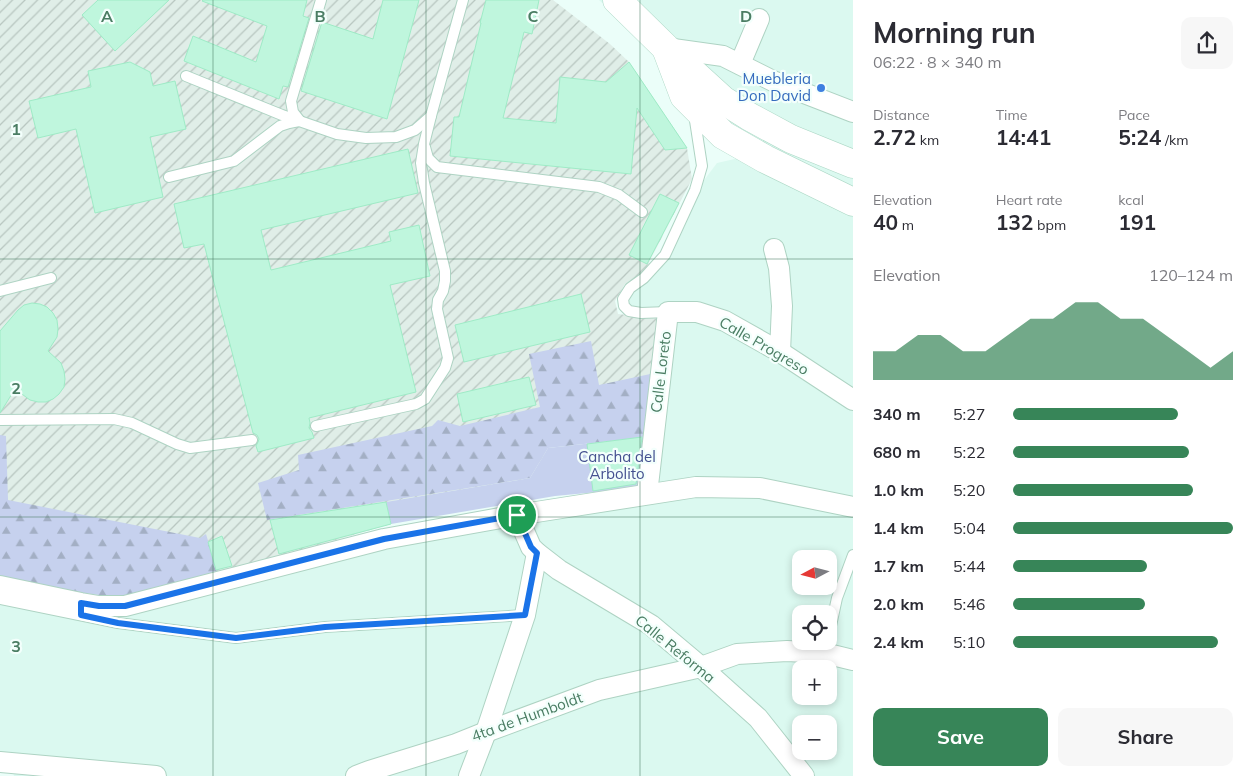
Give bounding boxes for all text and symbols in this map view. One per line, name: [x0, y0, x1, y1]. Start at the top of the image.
text: A: [101, 6, 113, 26]
text: B: [314, 6, 326, 26]
text: C: [528, 6, 539, 26]
text: D: [740, 6, 752, 26]
text: Morning run: [873, 15, 1036, 50]
button: share: [1181, 17, 1233, 69]
text: 06:22 · 8 × 340 m: [873, 52, 1002, 72]
place label: Muebleria Don David: [738, 69, 811, 105]
marker: Muebleria Don David: [815, 82, 827, 94]
text: Distance: [873, 106, 930, 124]
text: Time: [996, 106, 1027, 124]
text: Pace: [1118, 106, 1150, 124]
text: 1: [11, 119, 21, 139]
text: 2.72: [873, 124, 916, 150]
text: 14:41: [996, 124, 1051, 150]
text: 5:24: [1118, 124, 1161, 150]
text: km: [916, 131, 939, 149]
text: /km: [1161, 131, 1188, 149]
text: Elevation: [873, 191, 932, 209]
text: Heart rate: [996, 191, 1062, 209]
text: kcal: [1118, 191, 1144, 209]
text: 40: [873, 209, 898, 235]
text: 132: [996, 209, 1033, 235]
text: 191: [1118, 209, 1156, 235]
text: m: [898, 216, 914, 234]
text: bpm: [1033, 216, 1066, 234]
text: Elevation: [873, 265, 941, 285]
text: 120–124 m: [1149, 265, 1233, 285]
street label: Calle Progreso: [716, 312, 812, 379]
street label: Calle Loreto: [646, 330, 675, 414]
text: 2: [11, 378, 21, 398]
text: 340 m: [873, 404, 921, 424]
text: 5:27: [953, 404, 985, 424]
text: 680 m: [873, 442, 921, 462]
text: 5:22: [953, 442, 985, 462]
park label: Cancha del Arbolito: [578, 447, 656, 483]
text: 1.0 km: [873, 480, 924, 500]
text: 5:20: [953, 480, 985, 500]
pin: [496, 494, 538, 536]
icon: arrive: [503, 501, 531, 529]
text: 1.4 km: [873, 518, 924, 538]
text: 5:04: [953, 518, 985, 538]
north arrow: [792, 550, 838, 595]
map controls: [792, 550, 837, 760]
text: 1.7 km: [873, 556, 924, 576]
text: 5:44: [953, 556, 985, 576]
text: 2.0 km: [873, 594, 924, 614]
text: 5:46: [953, 594, 985, 614]
button: locate: [792, 605, 837, 650]
street label: Calle Reforma: [631, 611, 719, 687]
text: 2.4 km: [873, 632, 924, 652]
text: 5:10: [953, 632, 985, 652]
text: 3: [11, 636, 21, 656]
button: +: [792, 660, 837, 705]
street label: 4ta de Humboldt: [469, 688, 585, 745]
button: Save: [873, 708, 1048, 766]
button: Share: [1058, 708, 1233, 766]
button: −: [792, 715, 837, 760]

